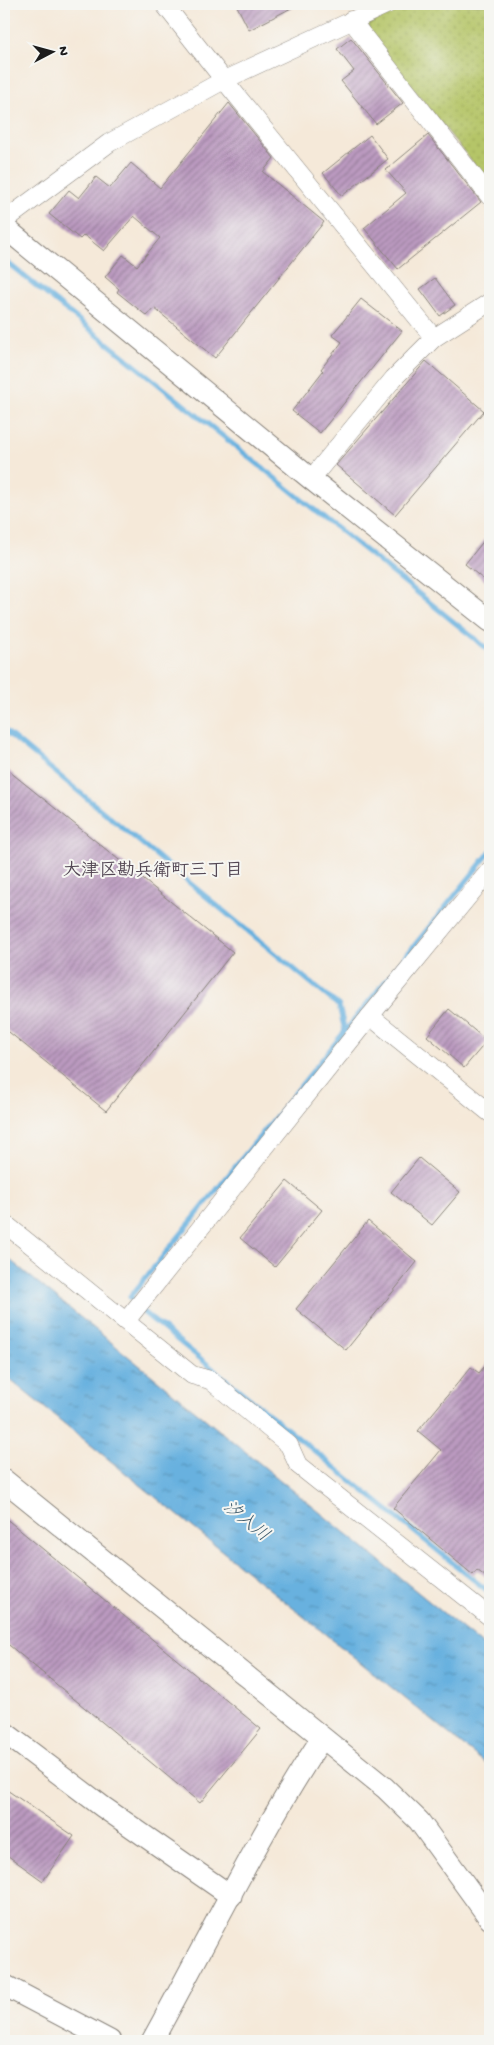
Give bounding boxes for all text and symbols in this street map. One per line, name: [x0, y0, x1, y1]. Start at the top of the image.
north arrow: [28, 28, 78, 78]
text: N: [54, 45, 71, 56]
district label: 大津区勘兵衛町三丁目: [63, 860, 243, 882]
water label: 汐入川: [218, 1496, 274, 1547]

